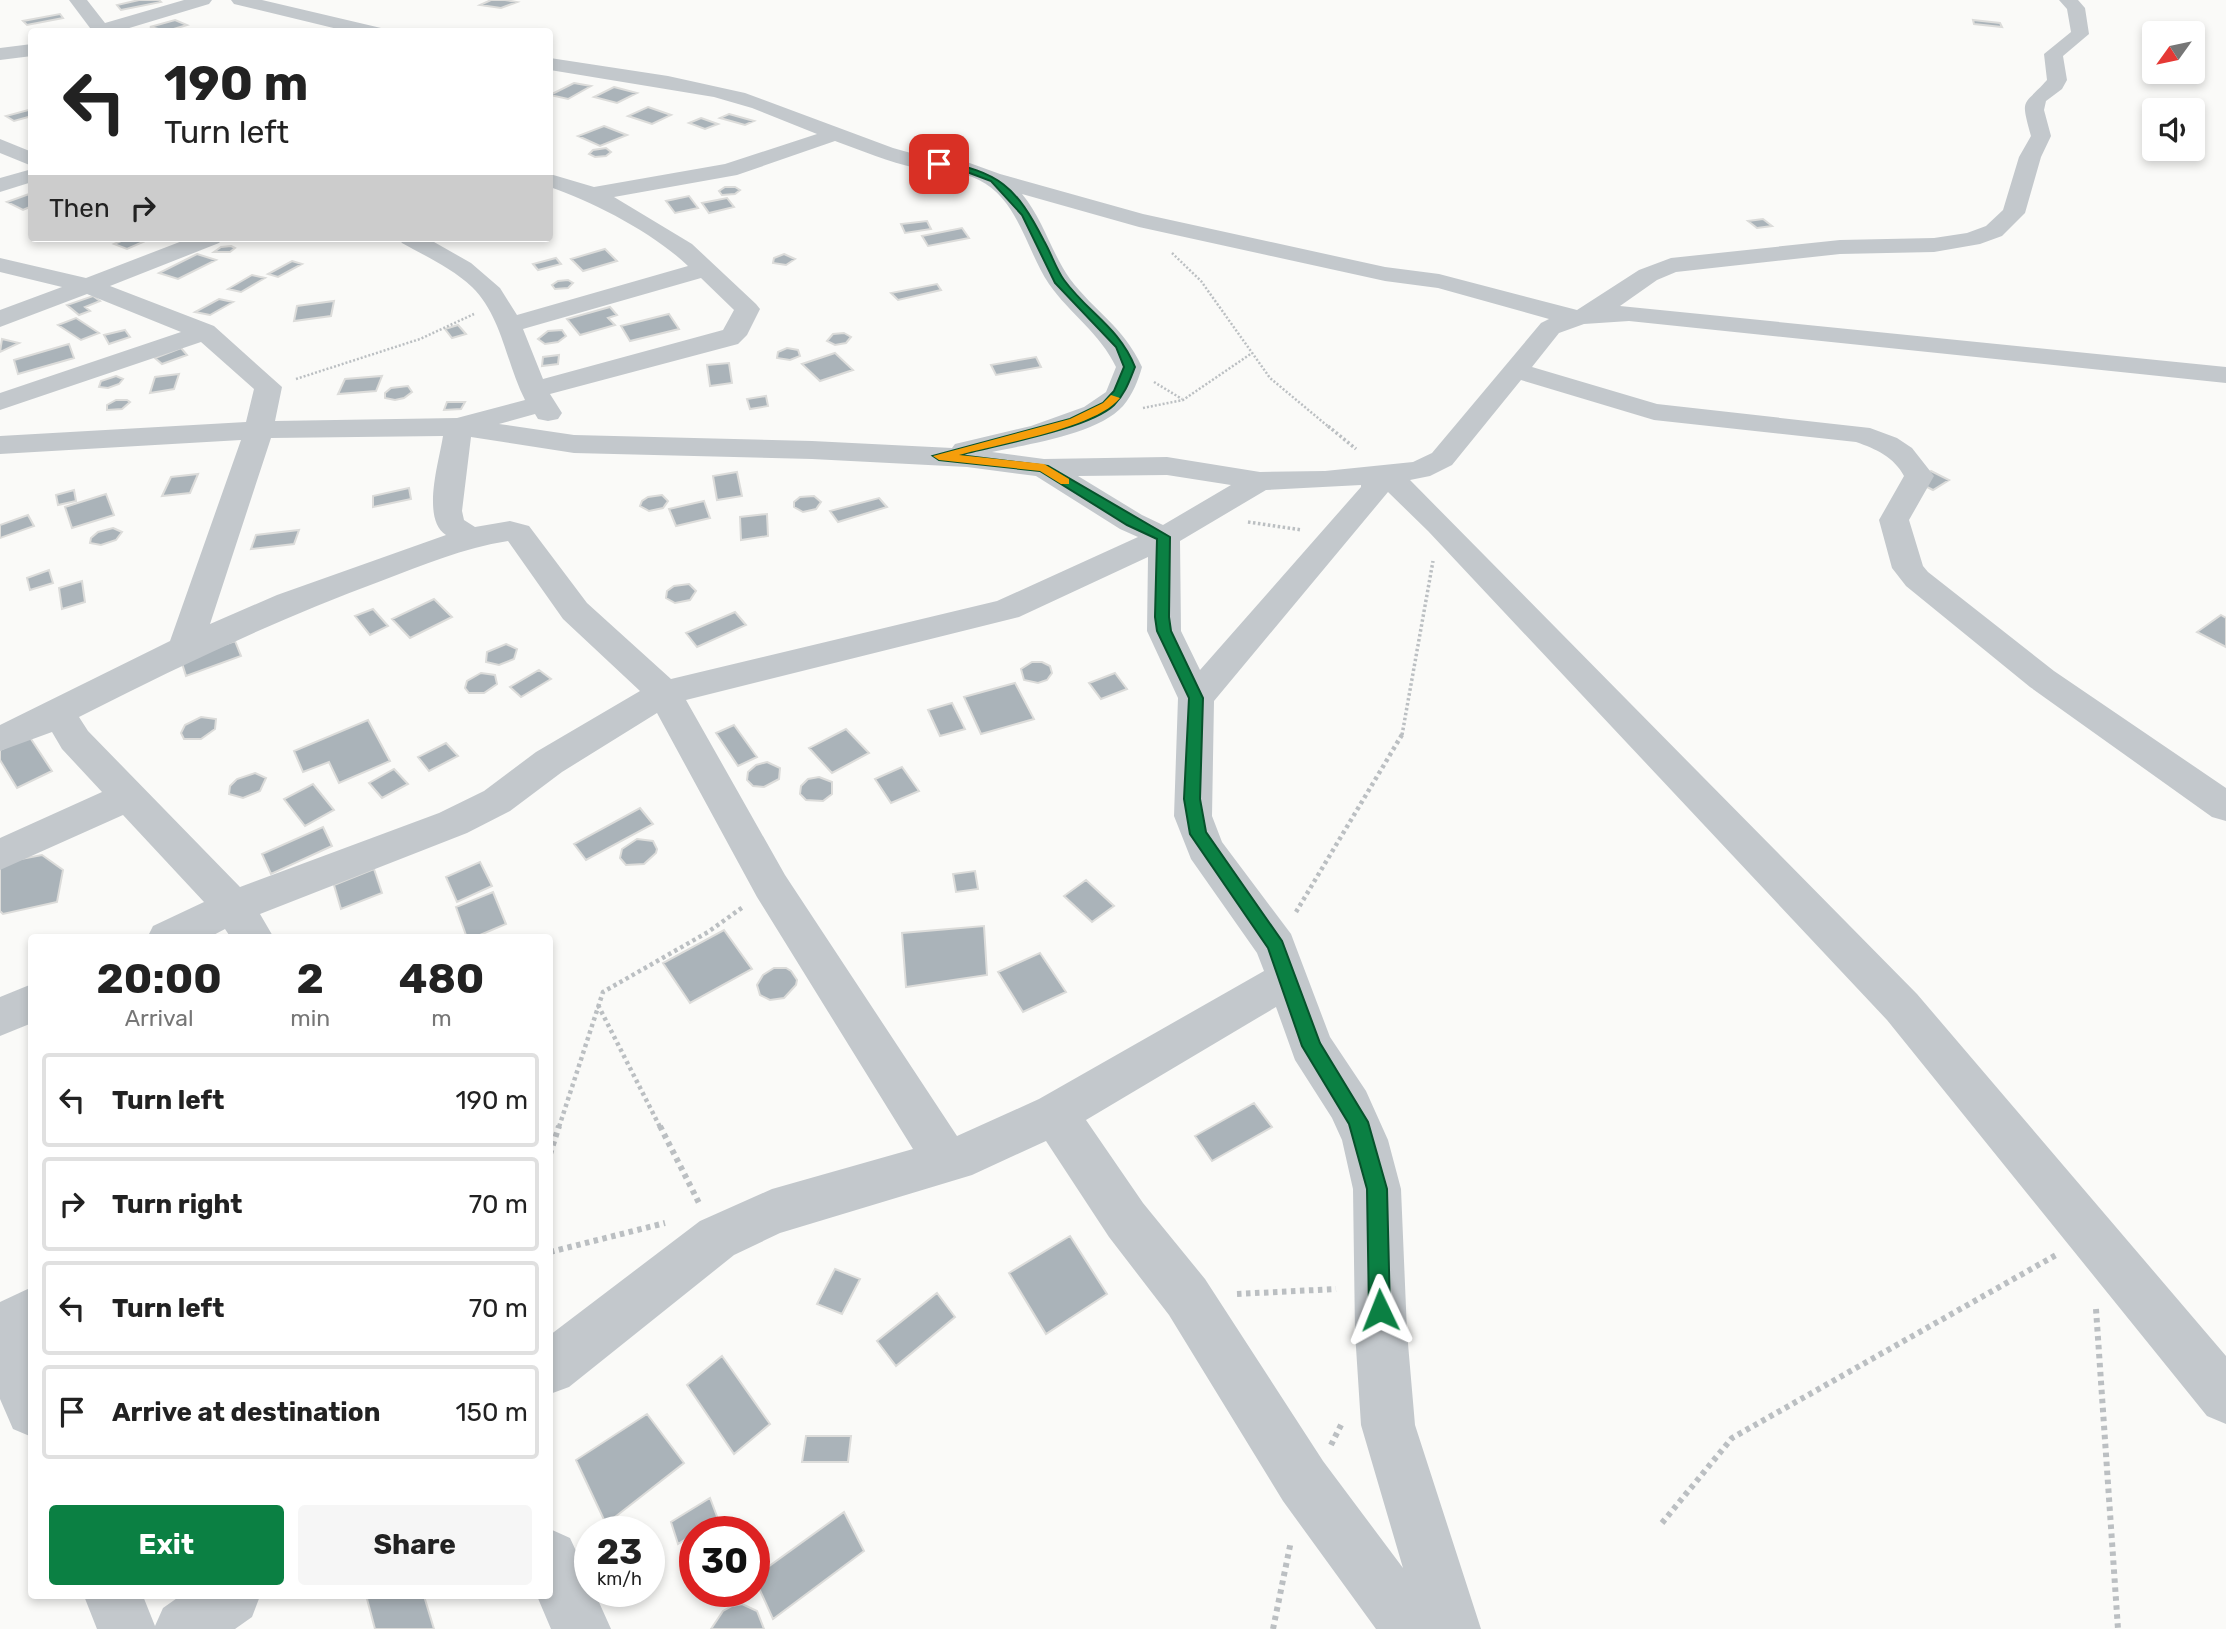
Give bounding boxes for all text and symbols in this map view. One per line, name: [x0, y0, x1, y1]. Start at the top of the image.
north arrow: [2142, 21, 2205, 84]
map controls: [2142, 21, 2205, 161]
text: 190 m: [164, 54, 308, 112]
icon: left: [49, 56, 140, 147]
button: sound: [2142, 98, 2205, 161]
text: Turn left: [164, 113, 289, 151]
pin: [909, 134, 969, 194]
icon: arrive: [920, 145, 958, 183]
icon: right: [124, 189, 162, 227]
text: Then: [49, 193, 110, 224]
text: 20:00: [97, 954, 222, 1004]
text: 2: [297, 954, 324, 1004]
text: 480: [399, 954, 484, 1004]
text: Arrival: [125, 1004, 194, 1032]
text: min: [290, 1004, 330, 1032]
text: m: [431, 1004, 452, 1032]
icon: left: [53, 1081, 91, 1119]
text: Turn left: [112, 1085, 224, 1116]
text: 190 m: [455, 1085, 528, 1116]
icon: right: [53, 1185, 91, 1223]
text: Turn right: [112, 1189, 242, 1220]
text: 70 m: [469, 1189, 528, 1220]
position arrow: [1343, 1273, 1417, 1347]
icon: left: [53, 1289, 91, 1327]
text: Turn left: [112, 1293, 224, 1324]
text: 70 m: [469, 1293, 528, 1324]
icon: arrive: [53, 1393, 91, 1431]
text: Arrive at destination: [112, 1397, 380, 1428]
text: 150 m: [455, 1397, 528, 1428]
button: Exit: [49, 1505, 284, 1585]
button: Share: [298, 1505, 532, 1585]
speed limit sign: 30: [679, 1516, 770, 1607]
text: 23: [597, 1531, 642, 1573]
text: km/h: [597, 1568, 642, 1590]

